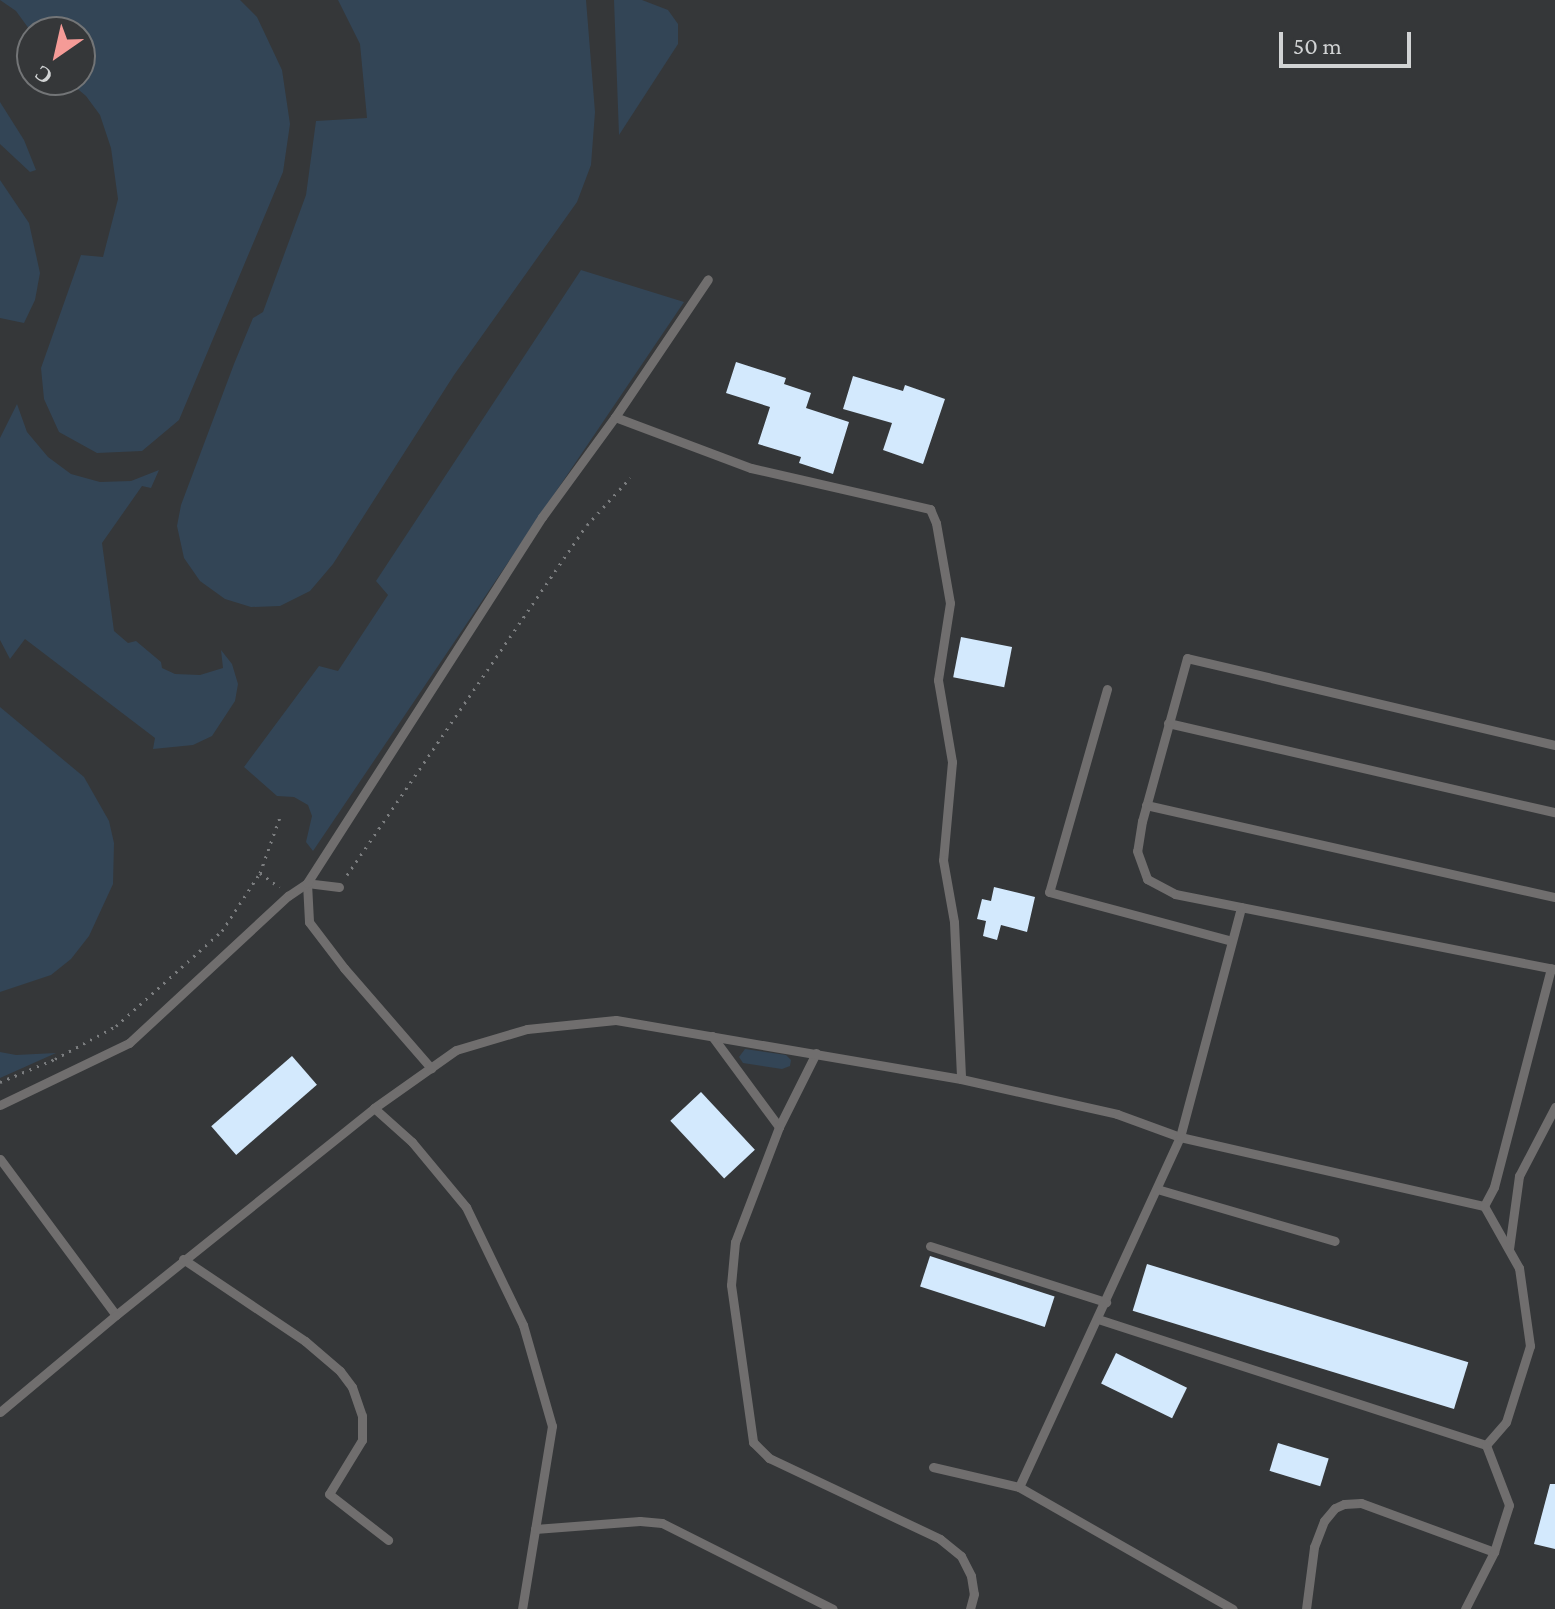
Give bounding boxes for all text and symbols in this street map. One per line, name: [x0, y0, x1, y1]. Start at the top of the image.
north arrow: [16, 16, 96, 96]
scale bar: [1283, 16, 1415, 66]
text: 50 m: [1293, 32, 1342, 59]
text: С: [30, 60, 57, 89]

